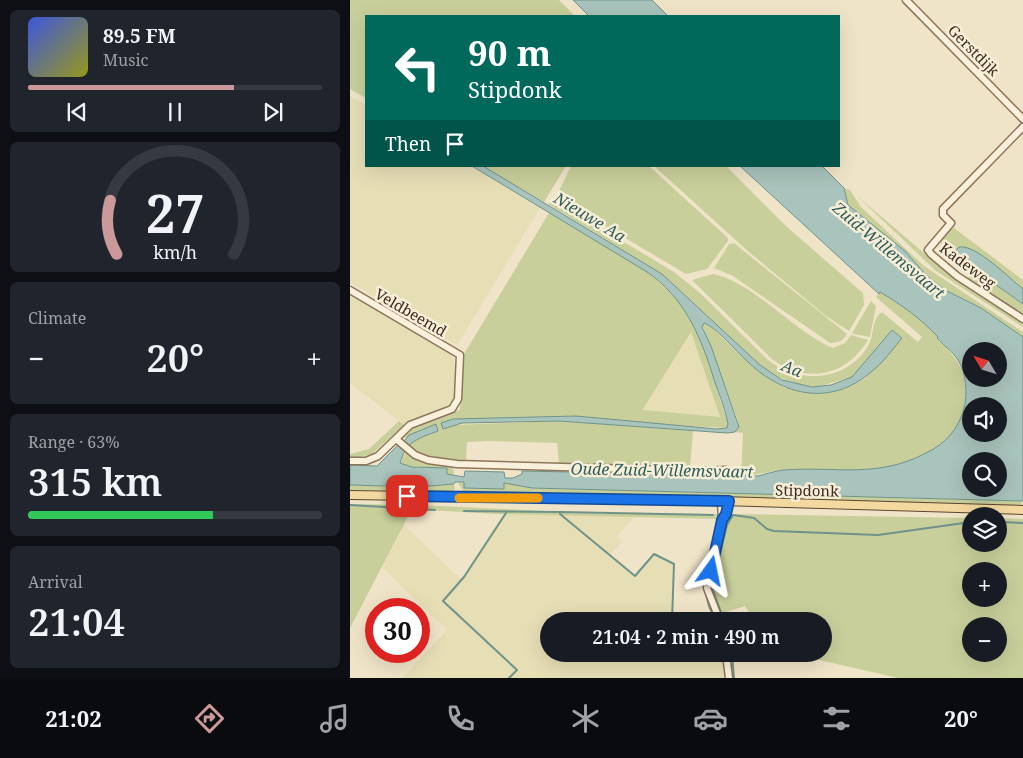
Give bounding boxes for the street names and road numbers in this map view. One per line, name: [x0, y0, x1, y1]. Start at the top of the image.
street label: Gerstdijk: [944, 20, 1004, 80]
street label: Kadeweg: [936, 237, 1000, 293]
street label: Veldbeemd: [371, 283, 451, 341]
street label: Stipdonk: [775, 479, 839, 501]

